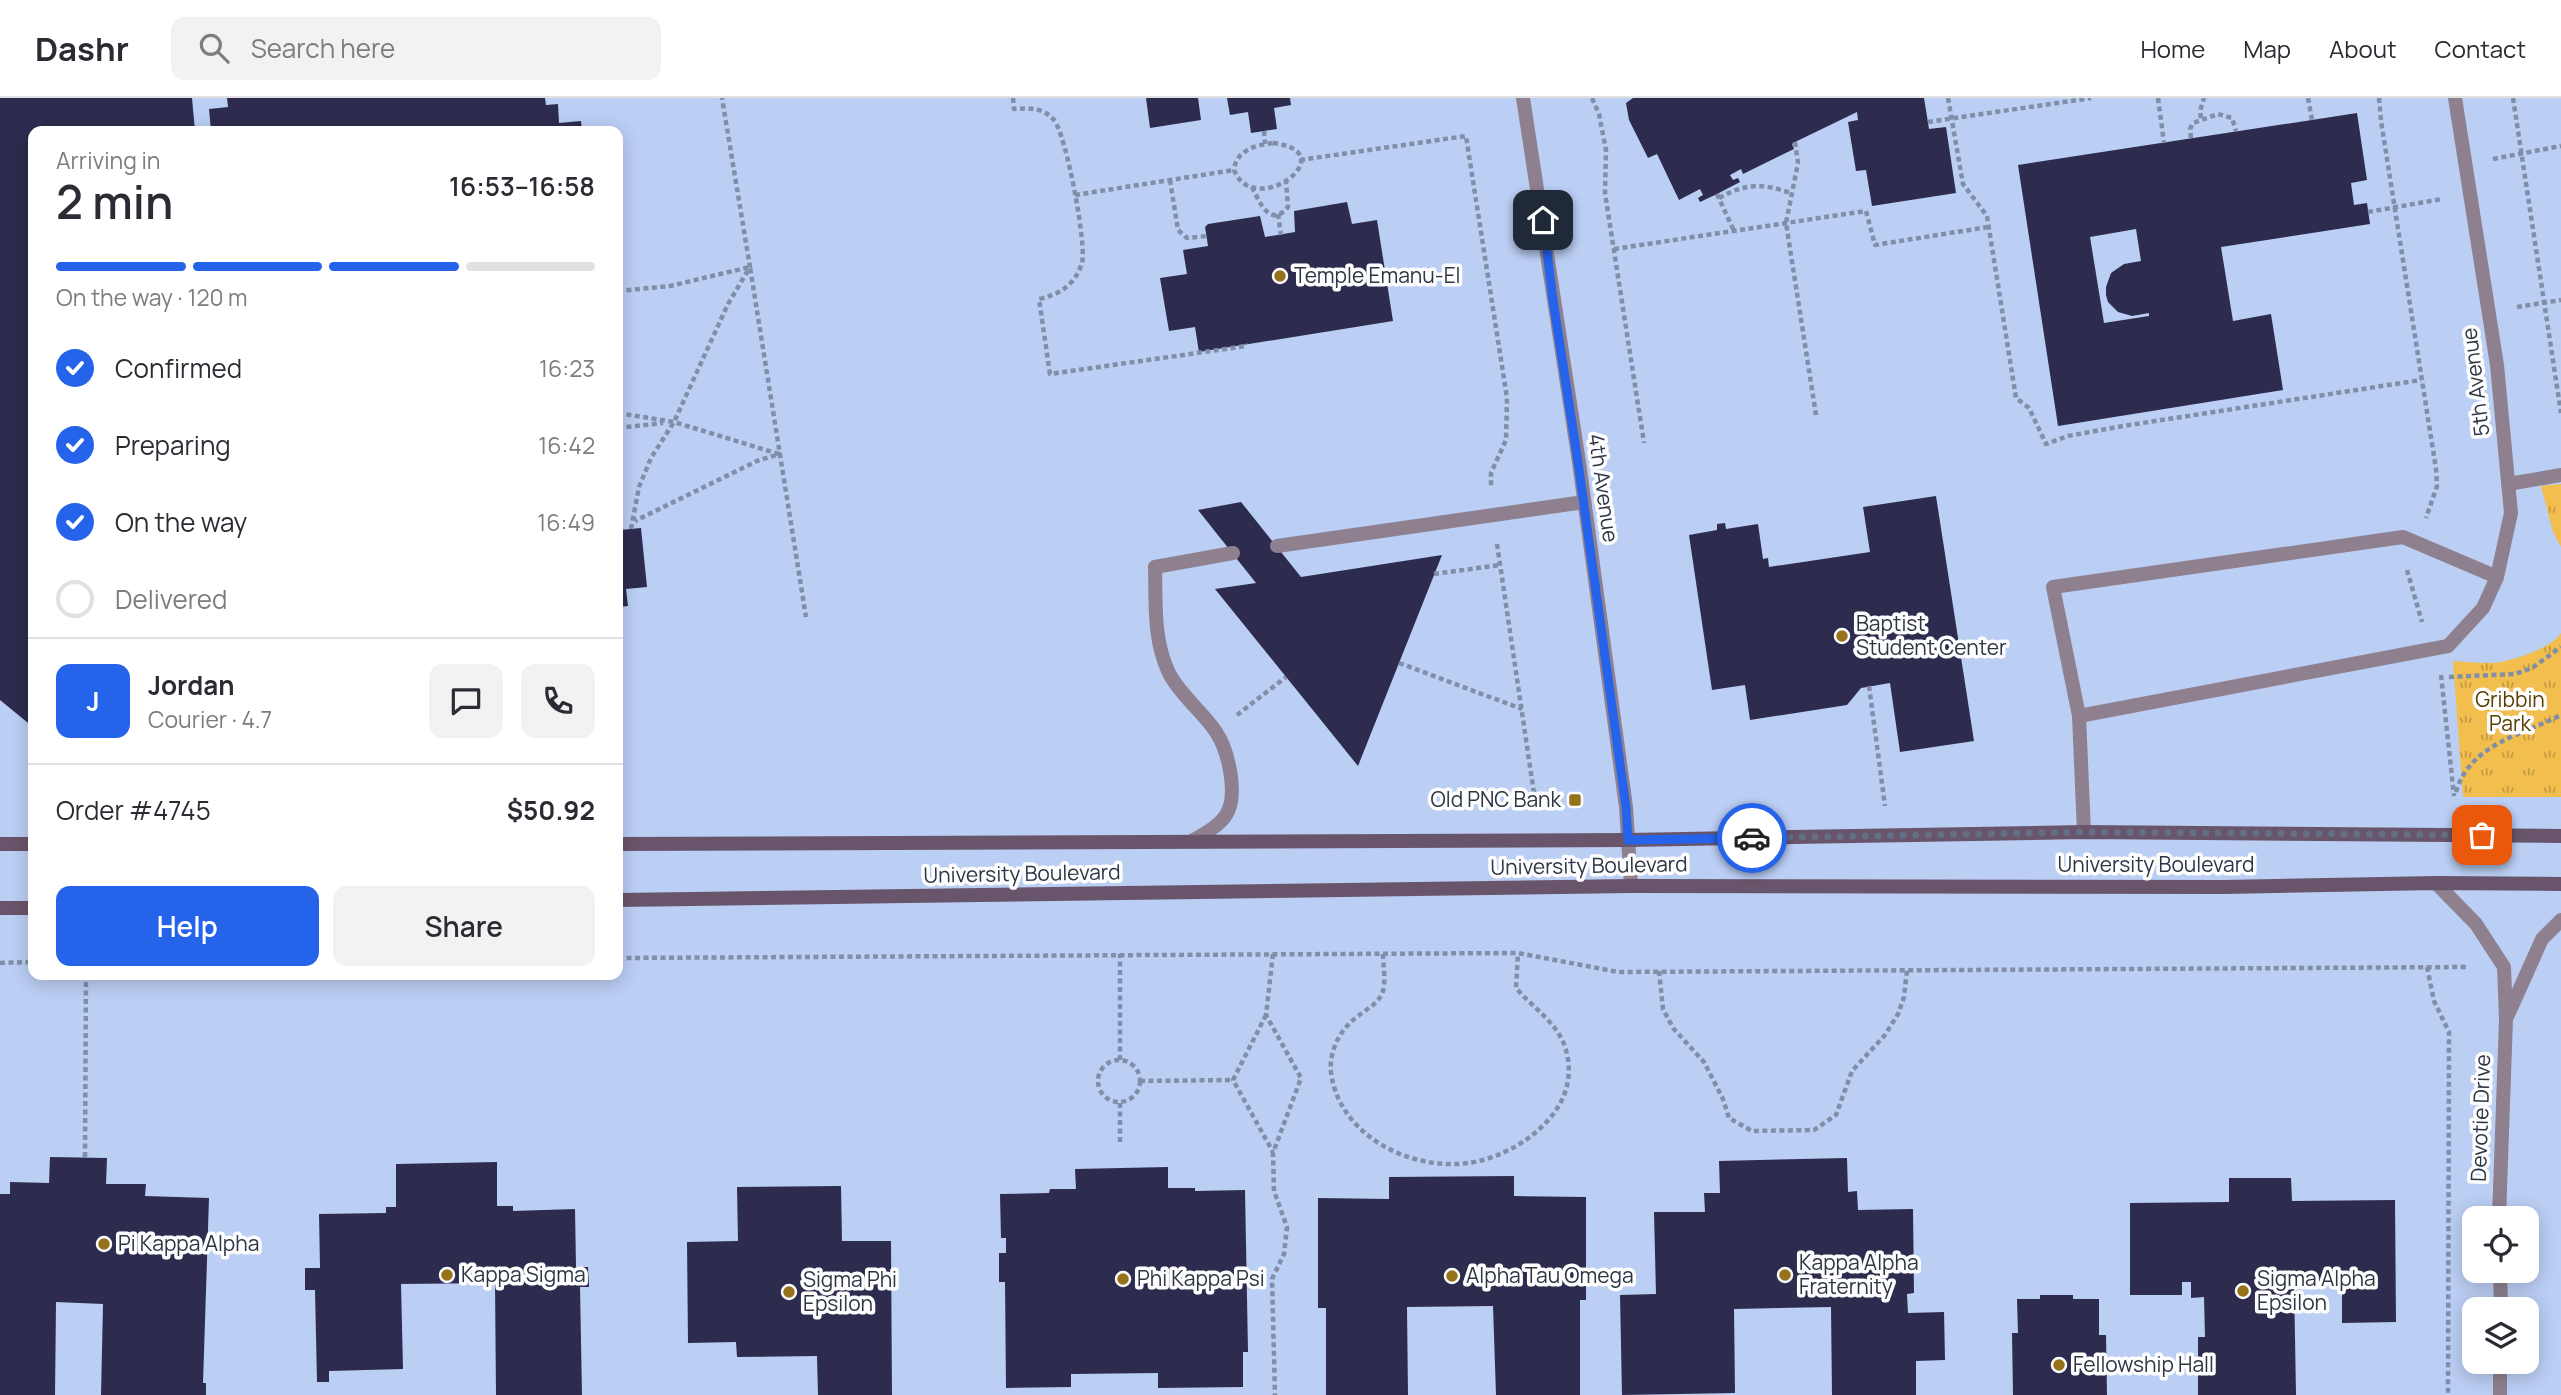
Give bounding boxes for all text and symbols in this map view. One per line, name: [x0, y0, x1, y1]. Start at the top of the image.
search box: [171, 17, 661, 80]
text: Dashr: [35, 26, 129, 71]
icon: search: [195, 29, 233, 67]
text: Search here: [251, 30, 395, 66]
text: Home: [2140, 32, 2205, 65]
text: Map: [2243, 32, 2291, 65]
text: About: [2329, 32, 2397, 65]
text: Contact: [2435, 32, 2526, 65]
text: Arriving in: [56, 144, 161, 176]
text: 16:53–16:58: [449, 168, 595, 204]
text: 2 min: [56, 170, 173, 233]
pin: [1513, 190, 1573, 250]
icon: home: [1524, 201, 1562, 239]
place label: Temple Emanu-El: [1294, 261, 1461, 289]
marker: Temple Emanu-El: [1272, 268, 1288, 284]
text: On the way · 120 m: [56, 281, 248, 313]
street label: 5th Avenue: [2454, 326, 2496, 438]
icon: check: [56, 349, 94, 387]
text: Confirmed: [115, 350, 242, 386]
text: 16:23: [539, 352, 595, 384]
icon: check: [56, 426, 94, 464]
text: Preparing: [115, 427, 231, 463]
text: 16:42: [538, 429, 595, 461]
street label: 4th Avenue: [1583, 432, 1625, 544]
icon: check: [56, 503, 94, 541]
text: On the way: [115, 504, 247, 540]
text: 16:49: [537, 506, 595, 538]
text: Delivered: [115, 581, 227, 617]
place label: Baptist Student Center: [1856, 609, 2007, 661]
marker: Baptist Student Center: [1834, 628, 1850, 644]
button: chat: [429, 664, 503, 738]
button: phone: [521, 664, 595, 738]
text: Jordan: [148, 667, 234, 703]
text: J: [86, 683, 100, 719]
park label: Gribbin Park: [2475, 685, 2545, 737]
text: Courier · 4.7: [148, 703, 272, 735]
place label: Old PNC Bank: [1431, 785, 1562, 813]
text: Order #4745: [56, 792, 211, 828]
text: $50.92: [507, 792, 595, 828]
marker: Old PNC Bank: [1567, 792, 1583, 808]
courier: [1717, 803, 1787, 873]
pin: [2452, 805, 2512, 865]
icon: bag: [2463, 816, 2501, 854]
icon: car: [1733, 819, 1771, 857]
street label: University Boulevard: [1490, 849, 1688, 881]
street label: University Boulevard: [2057, 850, 2255, 878]
street label: University Boulevard: [923, 857, 1121, 889]
button: Help: [56, 886, 319, 966]
button: Share: [333, 886, 595, 966]
street label: Devotie Drive: [2464, 1054, 2496, 1182]
map controls: [2462, 1206, 2539, 1374]
button: locate: [2462, 1206, 2539, 1283]
place label: Pi Kappa Alpha: [118, 1229, 259, 1257]
marker: Pi Kappa Alpha: [96, 1236, 112, 1252]
place label: Kappa Alpha Fraternity: [1799, 1248, 1919, 1300]
place label: Kappa Sigma: [461, 1260, 586, 1288]
place label: Alpha Tau Omega: [1466, 1261, 1634, 1289]
place label: Phi Kappa Psi: [1137, 1264, 1265, 1292]
place label: Sigma Alpha Epsilon: [2257, 1264, 2376, 1316]
place label: Sigma Phi Epsilon: [803, 1265, 897, 1317]
marker: Kappa Sigma: [439, 1267, 455, 1283]
marker: Kappa Alpha Fraternity: [1777, 1267, 1793, 1283]
marker: Alpha Tau Omega: [1444, 1268, 1460, 1284]
marker: Phi Kappa Psi: [1115, 1271, 1131, 1287]
marker: Sigma Alpha Epsilon: [2235, 1283, 2251, 1299]
marker: Sigma Phi Epsilon: [781, 1284, 797, 1300]
button: layers: [2462, 1297, 2539, 1374]
place label: Fellowship Hall: [2073, 1350, 2214, 1378]
marker: Fellowship Hall: [2051, 1357, 2067, 1373]

